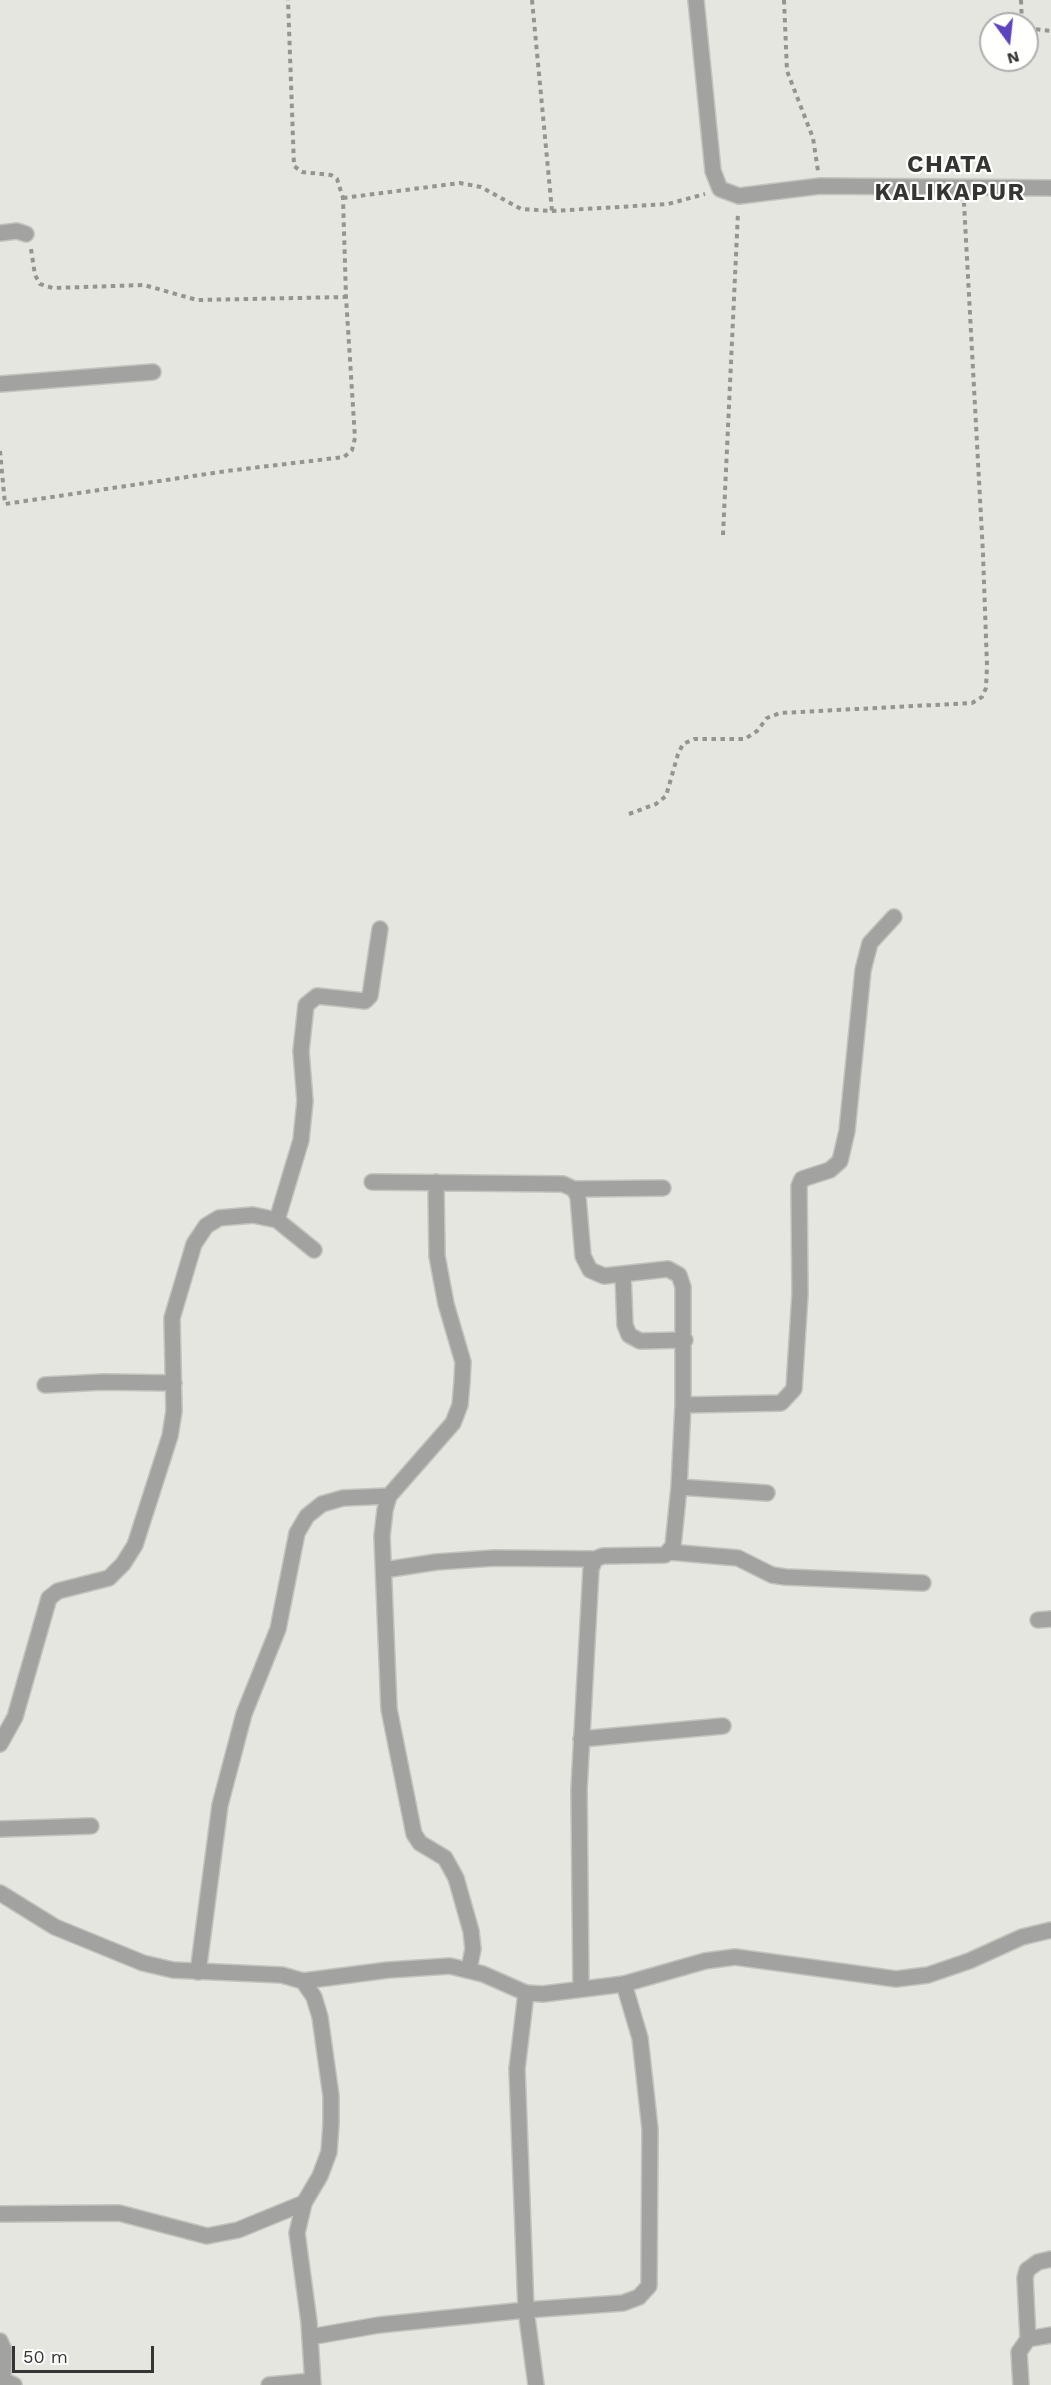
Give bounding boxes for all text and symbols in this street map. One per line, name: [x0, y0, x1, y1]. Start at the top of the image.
north arrow: [979, 12, 1039, 72]
text: N: [1005, 47, 1021, 69]
district label: CHATA KALIKAPUR: [875, 151, 1025, 207]
scale bar: [15, 2334, 158, 2372]
text: 50 m: [23, 2346, 68, 2367]

